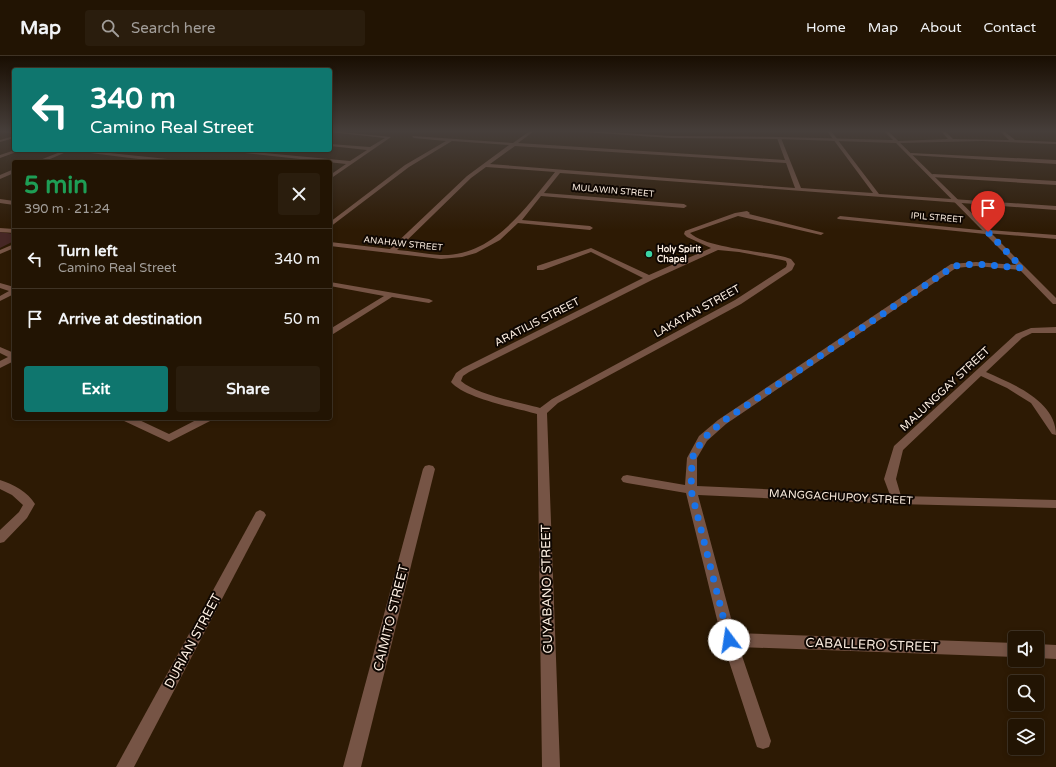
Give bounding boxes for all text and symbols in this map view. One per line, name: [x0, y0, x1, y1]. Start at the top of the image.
search box: [85, 10, 365, 46]
text: Map: [20, 17, 61, 39]
icon: search: [99, 17, 121, 39]
text: Search here: [131, 19, 215, 37]
text: Home: [806, 19, 846, 36]
text: Map: [868, 19, 898, 36]
text: About: [920, 19, 962, 36]
text: Contact: [984, 19, 1036, 36]
text: 340 m: [90, 82, 176, 116]
icon: left: [24, 84, 76, 136]
text: Camino Real Street: [90, 116, 254, 138]
text: 5 min: [24, 171, 88, 200]
button: close: [278, 173, 320, 215]
street label: MULAWIN STREET: [571, 182, 655, 200]
pin: [971, 191, 1005, 232]
icon: arrive: [977, 197, 999, 219]
text: 390 m · 21:24: [24, 201, 110, 217]
street label: IPIL STREET: [910, 210, 964, 226]
street label: ANAHAW STREET: [363, 234, 444, 254]
text: Turn left: [58, 242, 118, 260]
place label: Holy Spirit Chapel: [657, 244, 702, 265]
icon: left: [24, 248, 46, 270]
marker: Holy Spirit Chapel: [644, 249, 654, 259]
text: 340 m: [274, 250, 320, 268]
text: Camino Real Street: [58, 260, 176, 276]
street label: LAKATAN STREET: [652, 282, 743, 340]
street label: ARATILIS STREET: [492, 295, 582, 349]
icon: arrive: [24, 308, 46, 330]
text: Arrive at destination: [58, 310, 202, 328]
text: 50 m: [283, 310, 320, 328]
street label: MALUNGGAY STREET: [897, 344, 993, 434]
button: Exit: [24, 366, 168, 412]
button: Share: [176, 366, 320, 412]
street label: MANGGACHUPOY STREET: [769, 487, 914, 507]
street label: GUYABANO STREET: [538, 524, 556, 654]
street label: CAIMITO STREET: [370, 563, 412, 673]
street label: DURIAN STREET: [161, 591, 225, 691]
position arrow: [708, 619, 750, 661]
map controls: [1008, 631, 1044, 755]
button: sound: [1008, 631, 1044, 667]
street label: CABALLERO STREET: [805, 635, 939, 655]
button: search: [1008, 675, 1044, 711]
button: layers: [1008, 719, 1044, 755]

